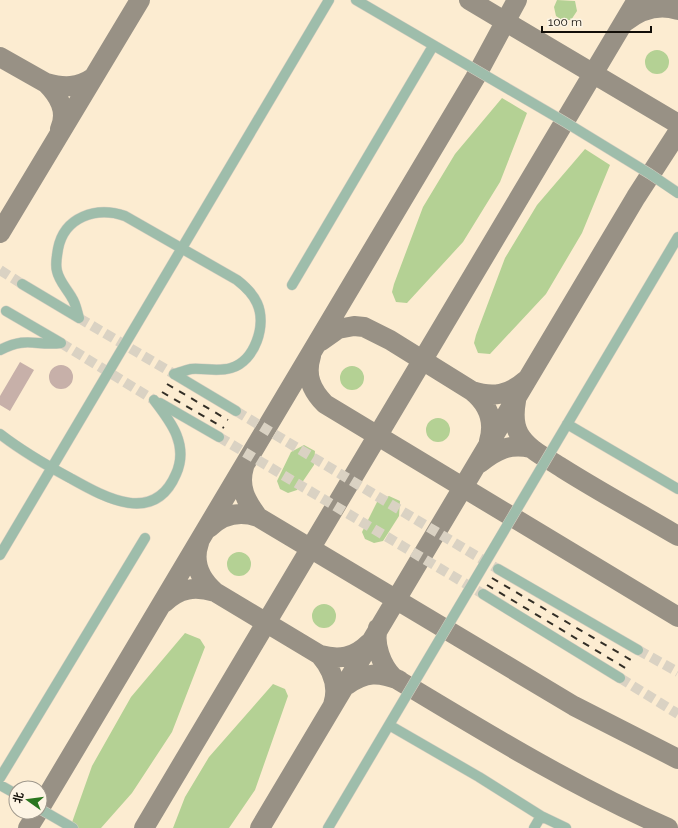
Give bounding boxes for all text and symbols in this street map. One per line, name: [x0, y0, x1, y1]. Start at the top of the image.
scale bar: [542, 8, 651, 34]
text: 100 m: [548, 15, 582, 29]
north arrow: [8, 780, 48, 820]
text: 北: [11, 791, 26, 805]

